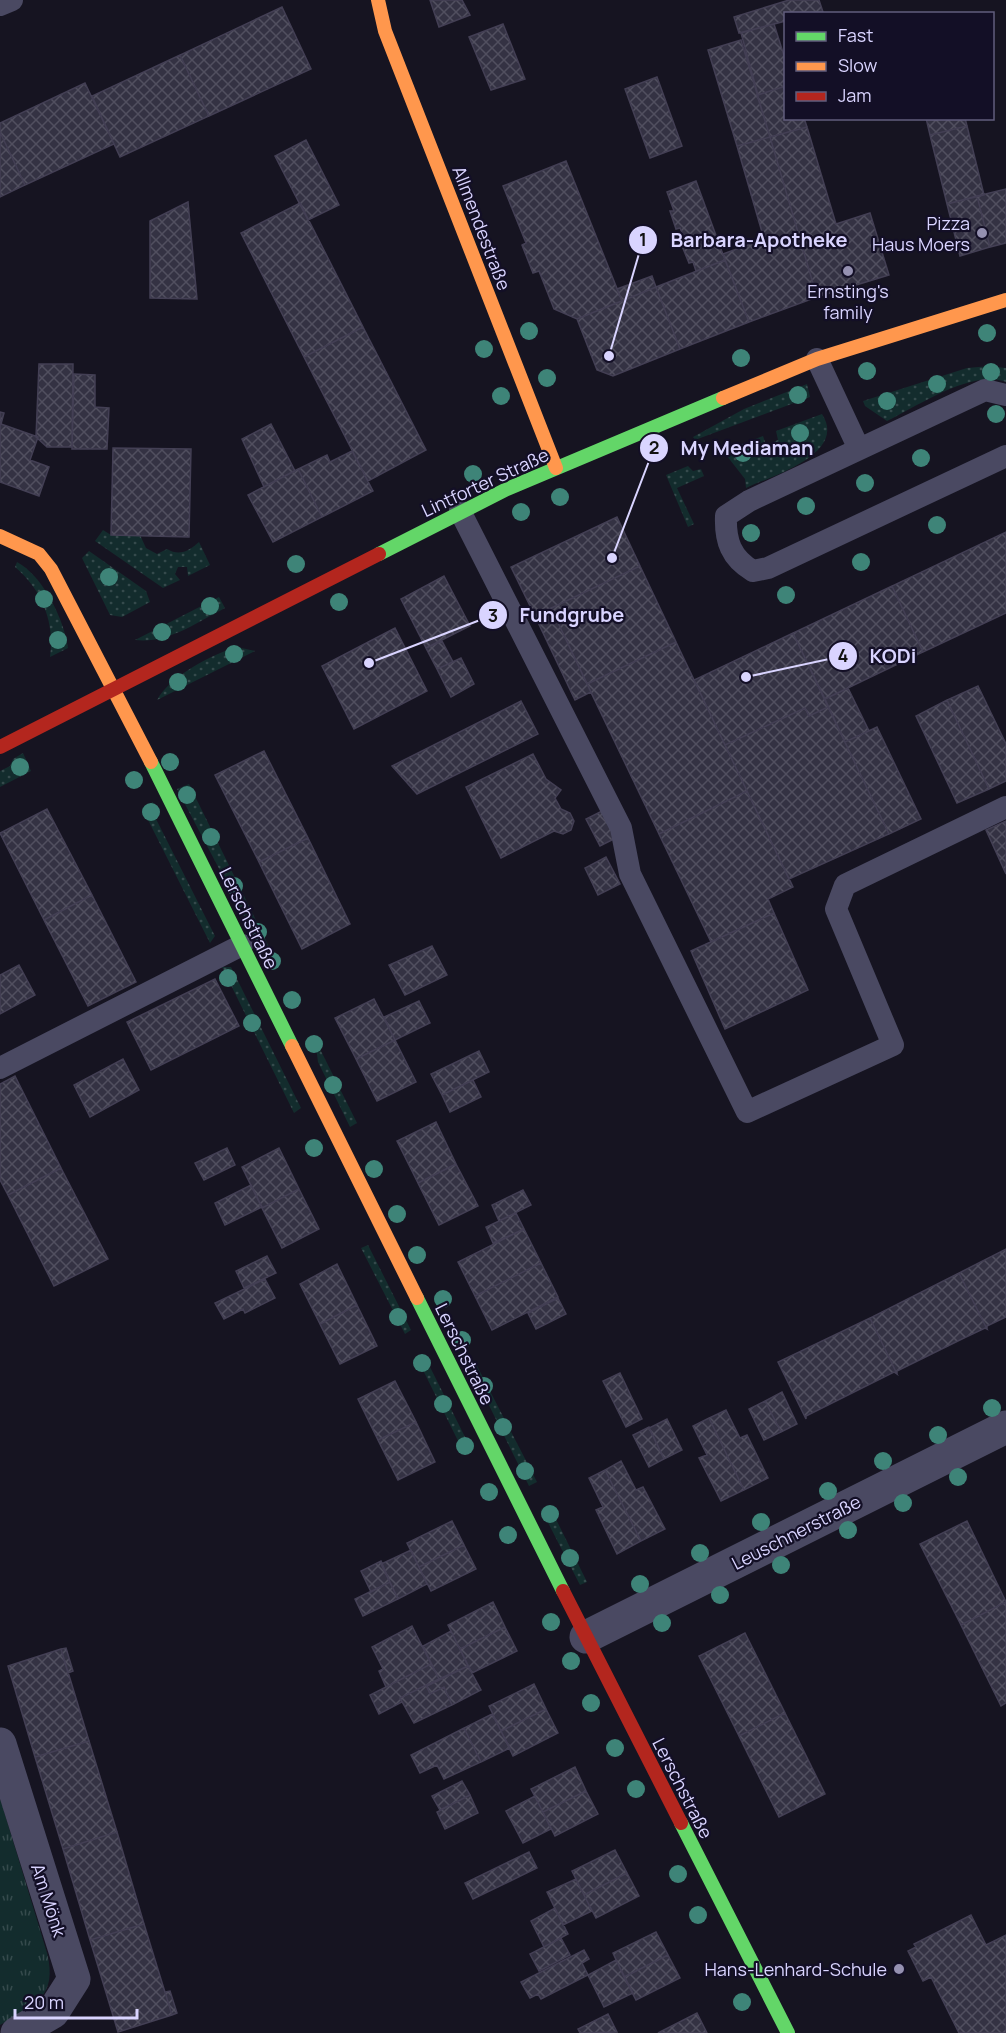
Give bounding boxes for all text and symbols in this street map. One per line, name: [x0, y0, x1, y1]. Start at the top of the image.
legend: [784, 12, 994, 120]
text: Fast: [838, 23, 873, 47]
text: Slow: [838, 53, 878, 77]
text: Jam: [838, 83, 872, 107]
street label: Allmendestraße: [447, 162, 517, 294]
place label: Pizza Haus Moers: [872, 211, 970, 256]
callout: Barbara-Apotheke: [628, 221, 859, 259]
text: Barbara-Apotheke: [670, 226, 848, 253]
marker: Pizza Haus Moers: [975, 226, 989, 240]
text: 1: [639, 227, 647, 251]
marker: Ernsting's family: [841, 264, 855, 278]
place label: Ernsting's family: [807, 279, 889, 324]
callout: My Mediaman: [639, 429, 826, 467]
text: My Mediaman: [681, 434, 813, 461]
text: 2: [649, 435, 659, 459]
street label: Lintforter Straße: [418, 442, 552, 522]
callout: Fundgrube: [478, 596, 637, 634]
text: Fundgrube: [520, 601, 624, 628]
text: 3: [488, 603, 498, 627]
callout: KODi: [828, 637, 929, 675]
text: KODi: [870, 642, 916, 669]
text: 4: [838, 643, 849, 667]
street label: Lerschstraße: [214, 863, 284, 973]
street label: Lerschstraße: [430, 1299, 500, 1409]
street label: Leuschnerstraße: [727, 1489, 865, 1575]
street label: Lerschstraße: [647, 1734, 719, 1842]
street label: Am Mönk: [26, 1860, 72, 1941]
place label: Hans-Lenhard-Schule: [704, 1957, 887, 1981]
marker: Hans-Lenhard-Schule: [892, 1962, 906, 1976]
scale bar: [15, 1982, 136, 2020]
text: 20 m: [24, 1990, 64, 2014]

